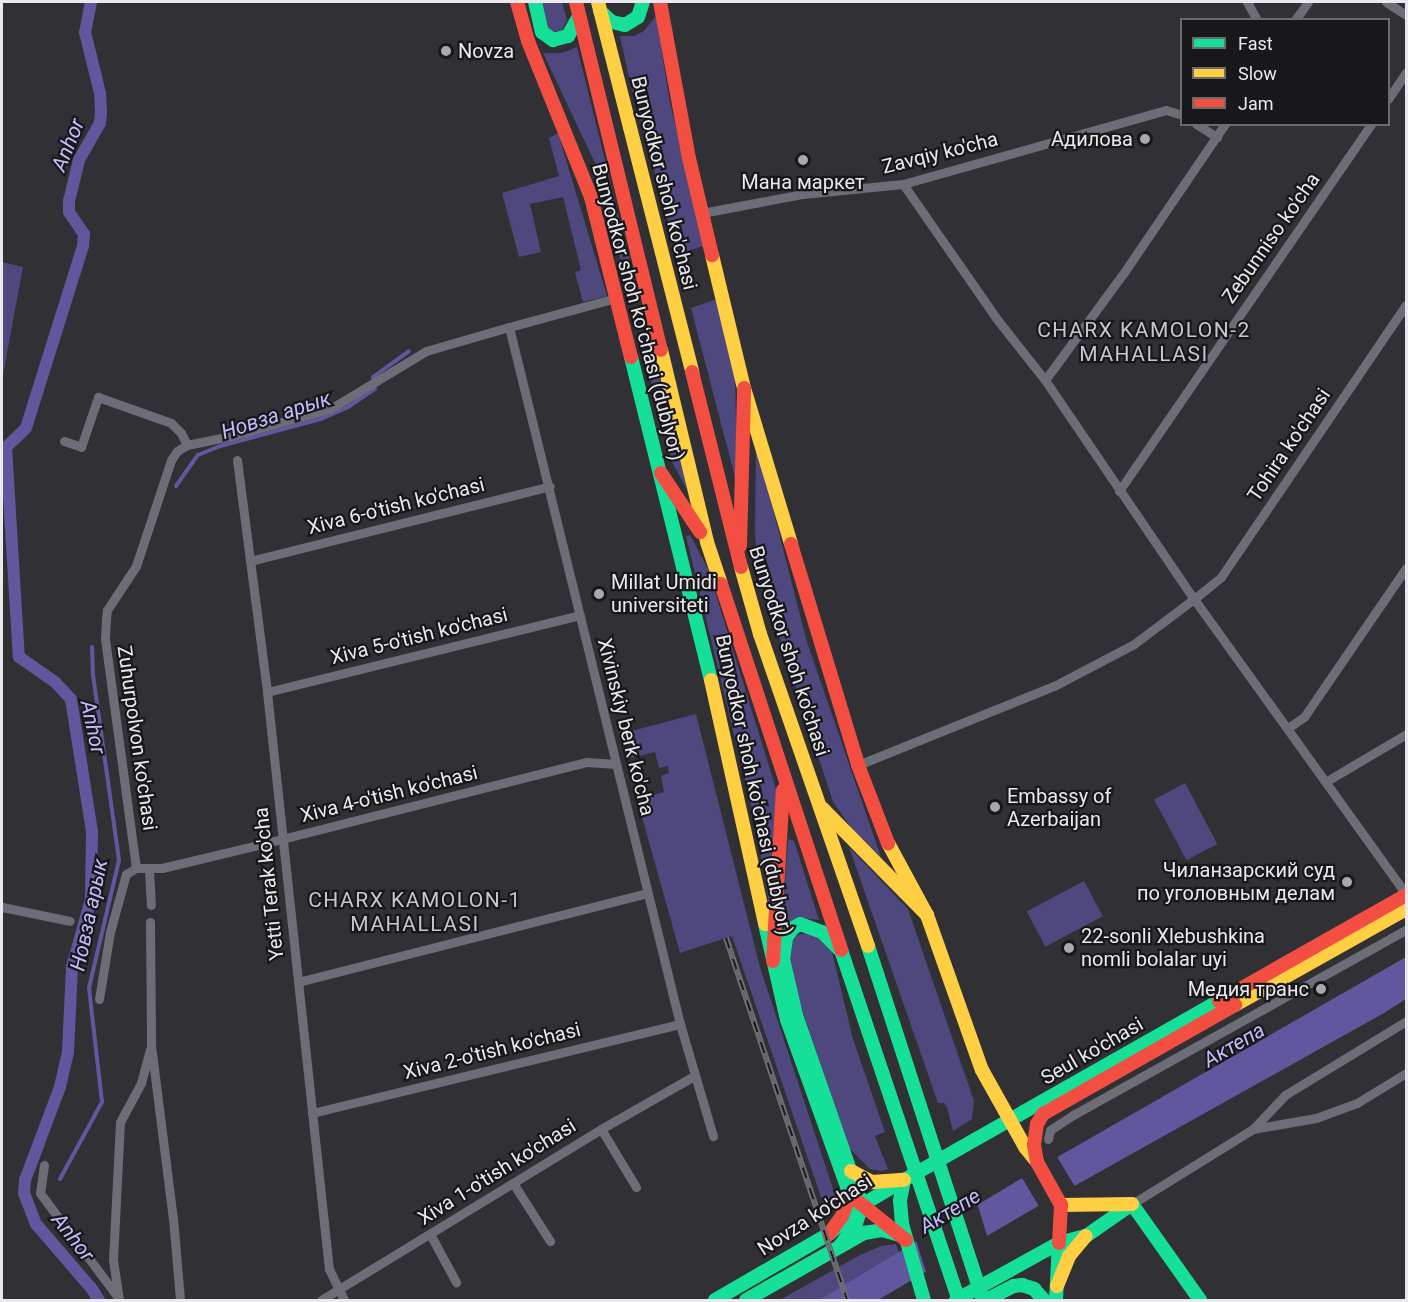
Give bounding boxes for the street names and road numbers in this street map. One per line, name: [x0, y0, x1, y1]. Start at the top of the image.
street label: Bunyodkor shoh ko'chasi: [626, 74, 702, 292]
street label: Zavqiy ko'cha: [880, 127, 1000, 179]
street label: Bunyodkor shoh koʻchasi (dublyor): [587, 161, 689, 463]
street label: Zebunniso ko'cha: [1217, 168, 1325, 308]
street label: Tohira ko'chasi: [1242, 384, 1336, 506]
street label: Xiva 6-o'tish ko'chasi: [305, 472, 487, 540]
street label: Bunyodkor shoh ko'chasi: [744, 543, 834, 759]
street label: Xiva 5-o'tish ko'chasi: [328, 602, 510, 670]
street label: Bunyodkor shoh koʻchasi (dublyor): [710, 632, 798, 938]
street label: Xivinskiy berk ko'cha: [592, 636, 660, 818]
street label: Zuhurpolvon ko'chasi: [112, 644, 162, 832]
street label: Xiva 4-o'tish ko'chasi: [298, 760, 480, 828]
street label: Yetti Terak ko'cha: [249, 806, 289, 962]
street label: Seul ko'chasi: [1037, 1012, 1147, 1090]
street label: Xiva 2-o'tish ko'chasi: [401, 1017, 583, 1085]
street label: Xiva 1-o'tish ko'chasi: [414, 1114, 580, 1230]
street label: Novza ko'chasi: [753, 1169, 877, 1261]

